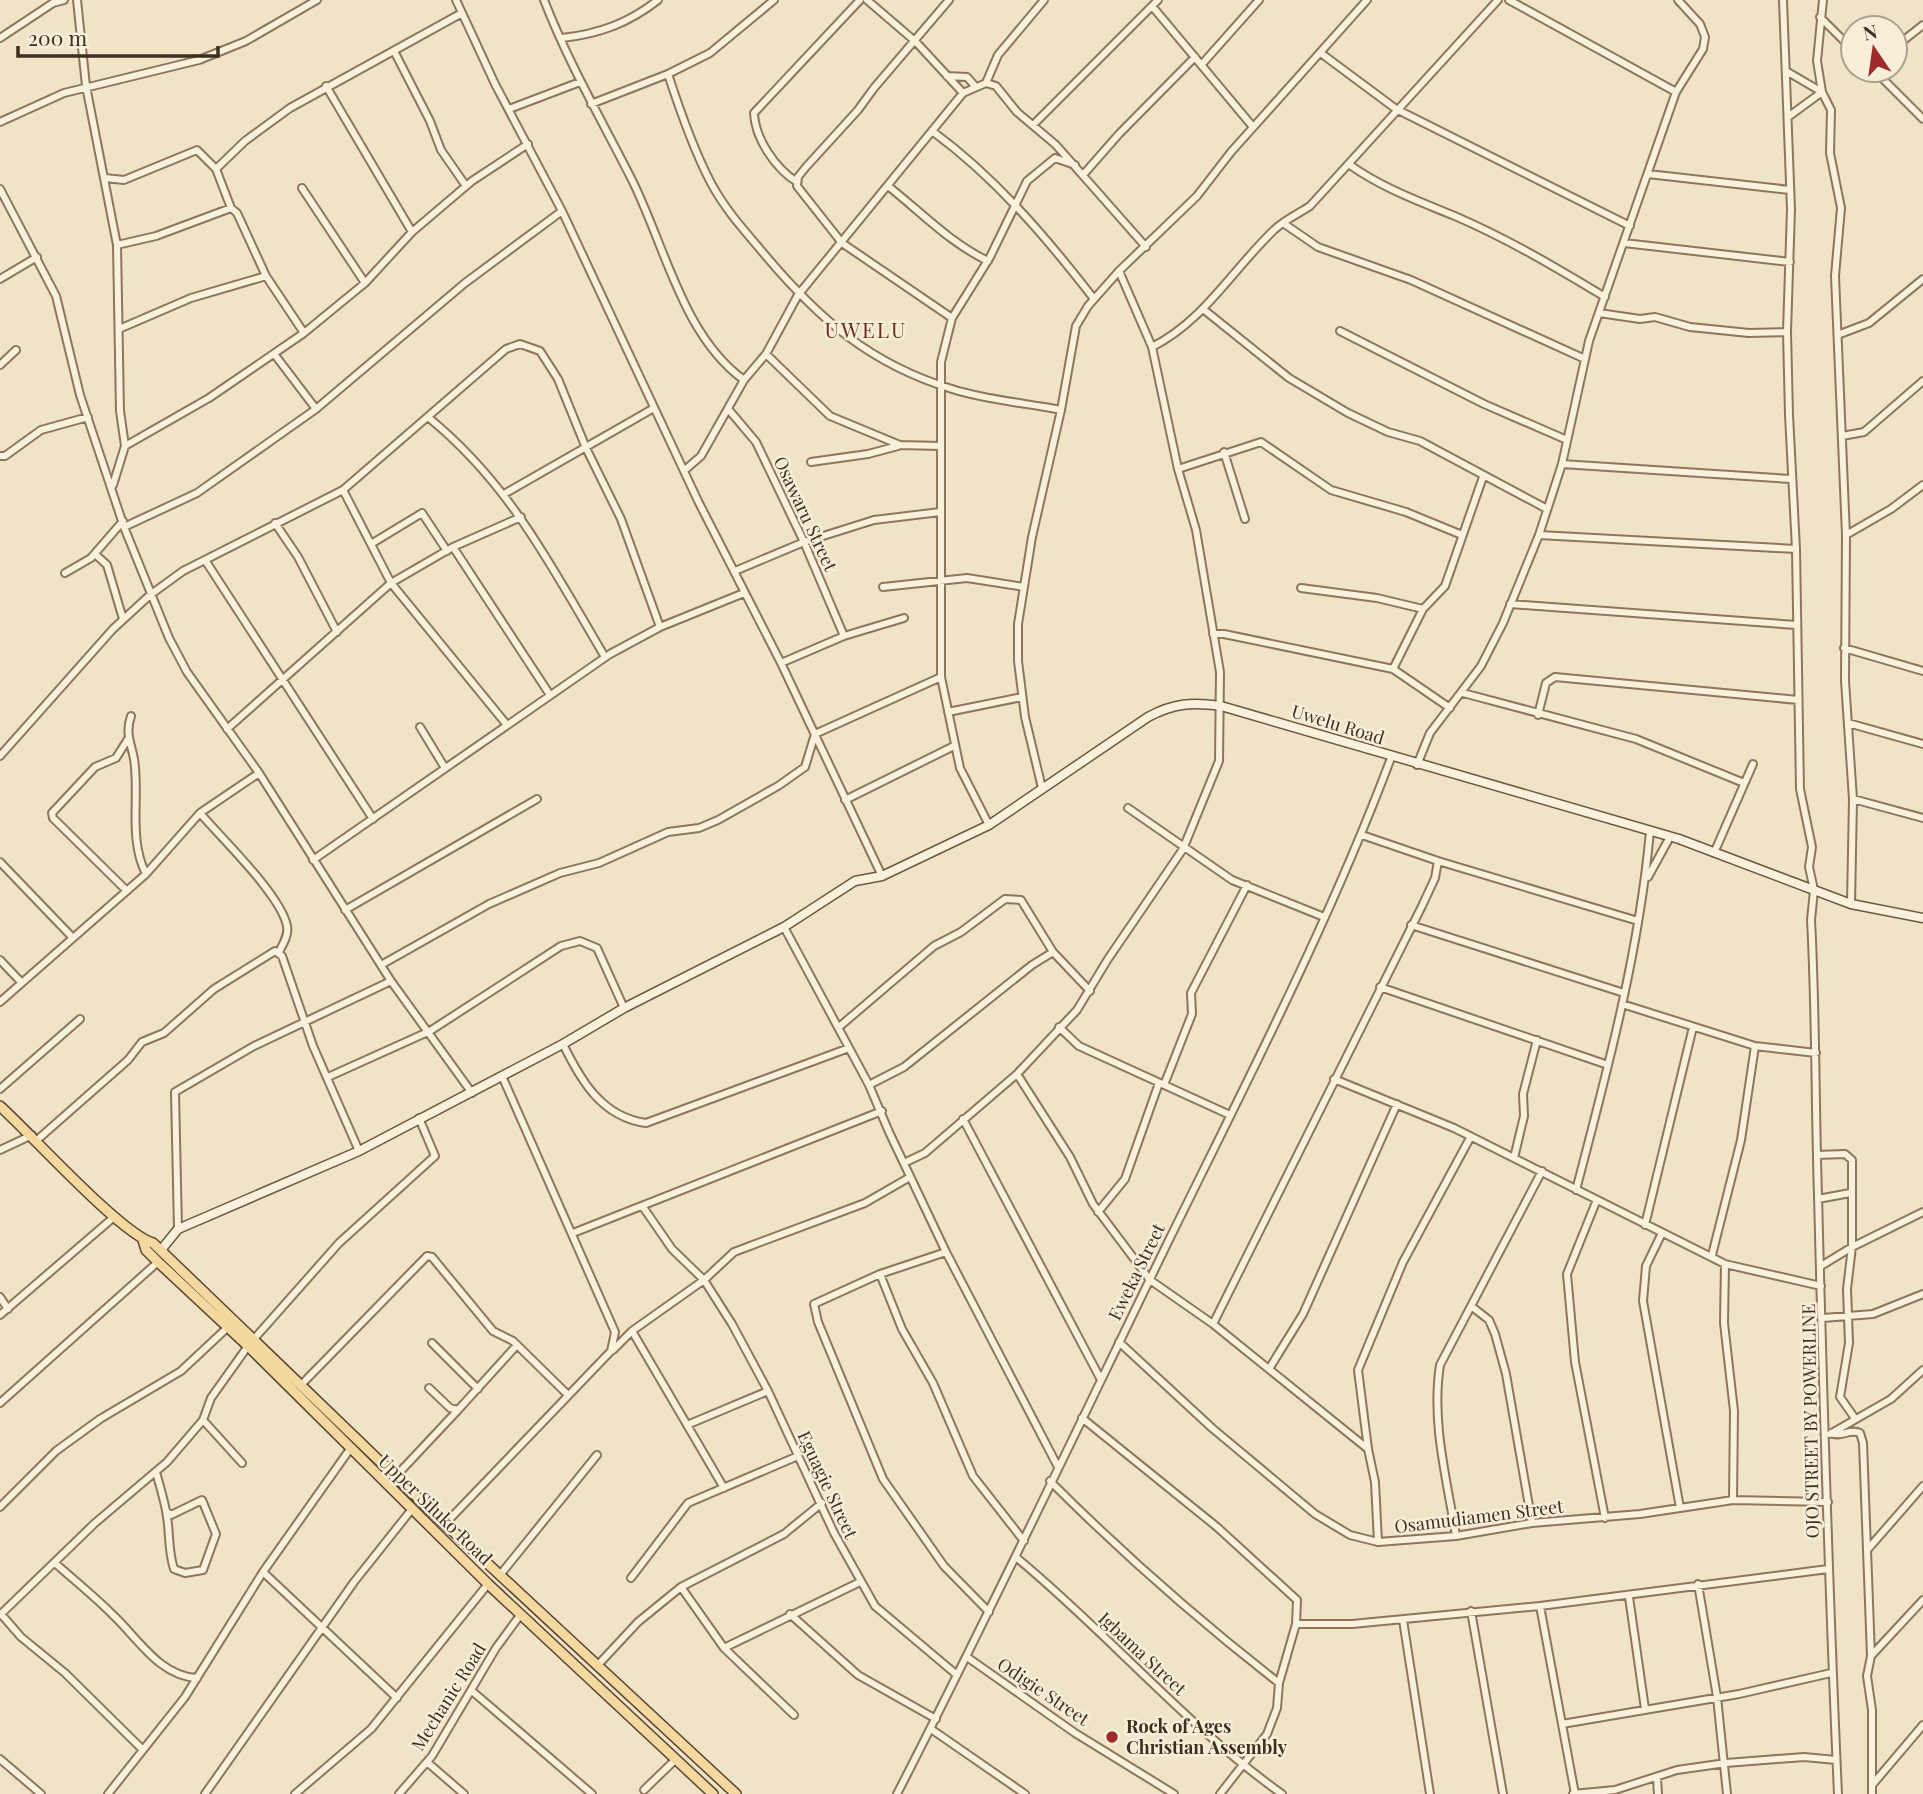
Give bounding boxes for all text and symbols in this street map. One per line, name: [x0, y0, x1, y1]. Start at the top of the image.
scale bar: [18, 14, 217, 58]
north arrow: [1839, 14, 1909, 84]
text: N: [1860, 17, 1880, 46]
text: 200 m: [28, 23, 87, 51]
district label: UWELU: [825, 315, 907, 343]
street label: Osawaru Street: [769, 452, 843, 576]
street label: Uwelu Road: [1289, 699, 1388, 750]
street label: Eweka Street: [1102, 1219, 1170, 1324]
street label: OJO STREET BY POWERLINE: [1796, 1303, 1824, 1539]
street label: Eguagie Street: [792, 1427, 864, 1543]
street label: Upper Siluko Road: [374, 1449, 498, 1570]
street label: Osamudiamen Street: [1393, 1494, 1565, 1538]
street label: Igbama Street: [1094, 1606, 1192, 1701]
street label: Mechanic Road: [405, 1638, 491, 1755]
street label: Odigie Street: [993, 1652, 1095, 1731]
place label: Rock of Ages Christian Assembly: [1126, 1714, 1288, 1759]
marker: Rock of Ages Christian Assembly: [1104, 1729, 1120, 1745]

